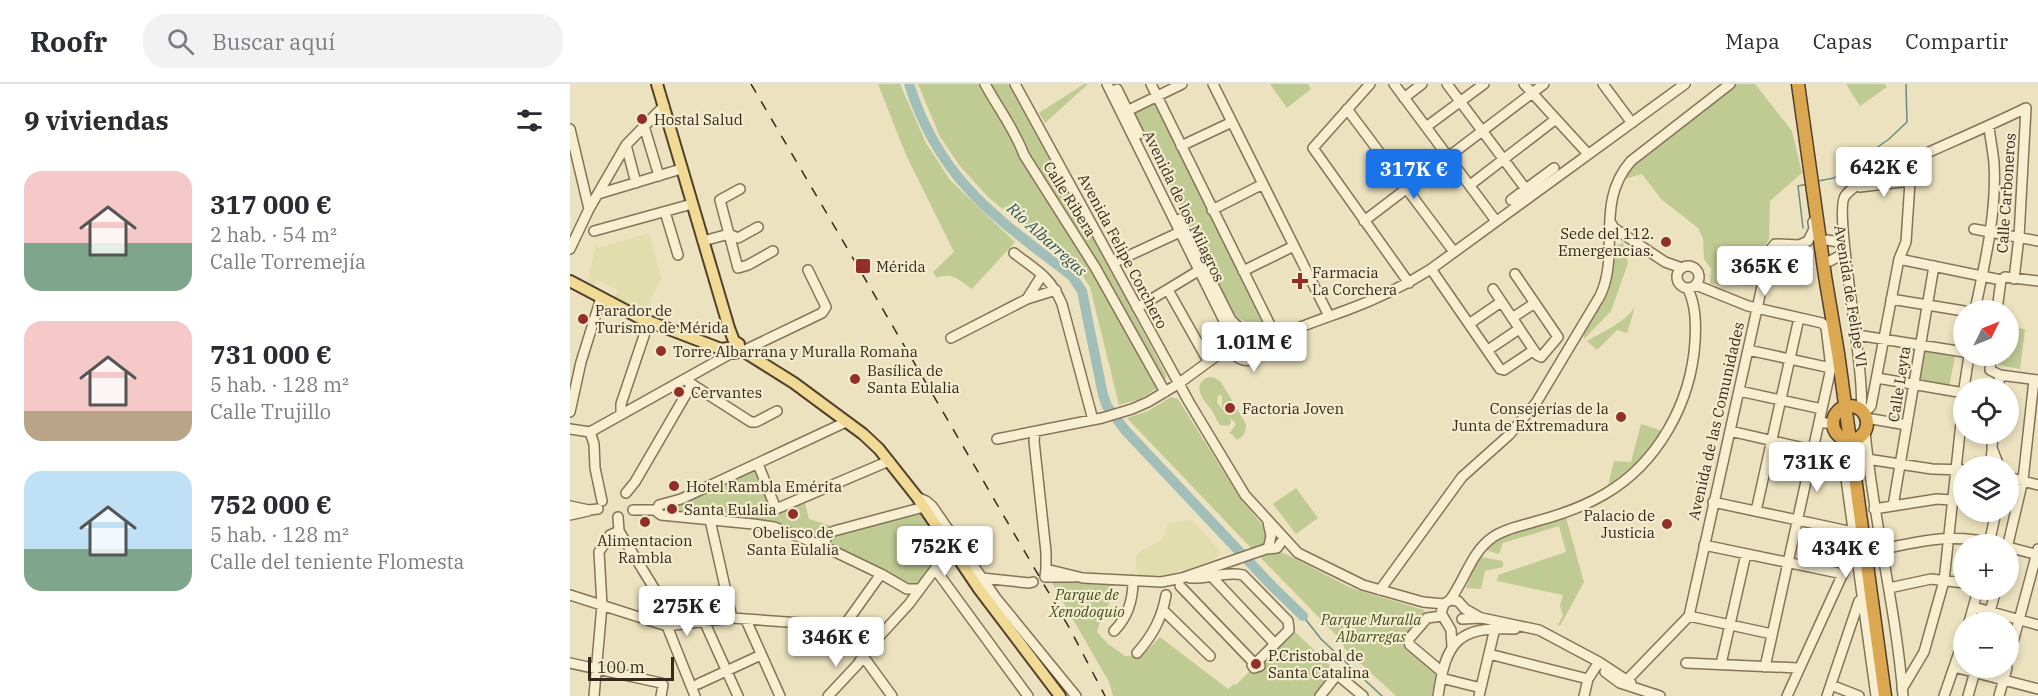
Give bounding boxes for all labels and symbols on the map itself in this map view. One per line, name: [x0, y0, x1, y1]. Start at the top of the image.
place label: Hostal Salud: [654, 110, 743, 129]
marker: Hostal Salud: [635, 112, 649, 126]
street label: Avenida de los Milagros: [1139, 127, 1229, 285]
street label: Calle Carboneros: [1992, 132, 2020, 254]
pin: 642K €: [1835, 147, 1933, 198]
pin: 317K €: [1365, 149, 1463, 200]
street label: Calle Ribera: [1039, 158, 1101, 240]
street label: Avenida Felipe Corchero: [1074, 170, 1172, 332]
water label: Río Albarregas: [1002, 197, 1091, 280]
place label: Sede del 112. Emergencias.: [1558, 224, 1654, 260]
street label: Avenida de Felipe VI: [1830, 224, 1872, 368]
marker: Sede del 112. Emergencias.: [1659, 235, 1673, 249]
pin: 365K €: [1716, 246, 1814, 297]
marker: Mérida: [854, 257, 872, 275]
place label: Mérida: [876, 257, 926, 276]
place label: Farmacia La Corchera: [1312, 263, 1397, 299]
marker: Farmacia La Corchera: [1293, 274, 1307, 288]
north arrow: [1953, 300, 2019, 366]
place label: Parador de Turismo de Mérida: [595, 301, 729, 337]
marker: Parador de Turismo de Mérida: [576, 312, 590, 326]
street label: Avenida de las Comunidades: [1684, 320, 1748, 522]
pin: 1.01M €: [1199, 322, 1309, 373]
place label: Torre Albarrana y Muralla Romana: [673, 342, 918, 361]
marker: Torre Albarrana y Muralla Romana: [654, 344, 668, 358]
street label: Calle Leyta: [1884, 345, 1914, 423]
place label: Basílica de Santa Eulalia: [867, 361, 960, 397]
marker: Basílica de Santa Eulalia: [848, 372, 862, 386]
place label: Cervantes: [691, 383, 762, 402]
marker: Cervantes: [672, 385, 686, 399]
place label: Factoria Joven: [1242, 399, 1344, 418]
place label: Consejerías de la Junta de Extremadura: [1452, 399, 1609, 435]
marker: Factoria Joven: [1223, 401, 1237, 415]
marker: Consejerías de la Junta de Extremadura: [1614, 410, 1628, 424]
pin: 731K €: [1768, 442, 1866, 493]
place label: Hotel Rambla Emérita: [686, 477, 842, 496]
marker: Hotel Rambla Emérita: [667, 479, 681, 493]
place label: Santa Eulalia: [684, 500, 777, 519]
marker: Santa Eulalia: [665, 502, 679, 516]
place label: Palacio de Justicia: [1583, 506, 1655, 542]
marker: Obelisco de Santa Eulalia: [786, 507, 800, 521]
marker: Alimentacion Rambla: [638, 515, 652, 529]
marker: Palacio de Justicia: [1660, 517, 1674, 531]
place label: Obelisco de Santa Eulalia: [747, 523, 839, 559]
pin: 752K €: [896, 526, 994, 577]
pin: 434K €: [1797, 528, 1895, 579]
place label: Alimentacion Rambla: [597, 531, 693, 567]
park label: Parque de Xenodoquio: [1048, 585, 1125, 621]
pin: 275K €: [638, 586, 736, 637]
park label: Parque Muralla Albarregas: [1320, 610, 1422, 646]
pin: 346K €: [787, 617, 885, 668]
place label: P.Cristobal de Santa Catalina: [1268, 646, 1370, 682]
scale bar: [588, 654, 674, 682]
marker: P.Cristobal de Santa Catalina: [1249, 657, 1263, 671]

